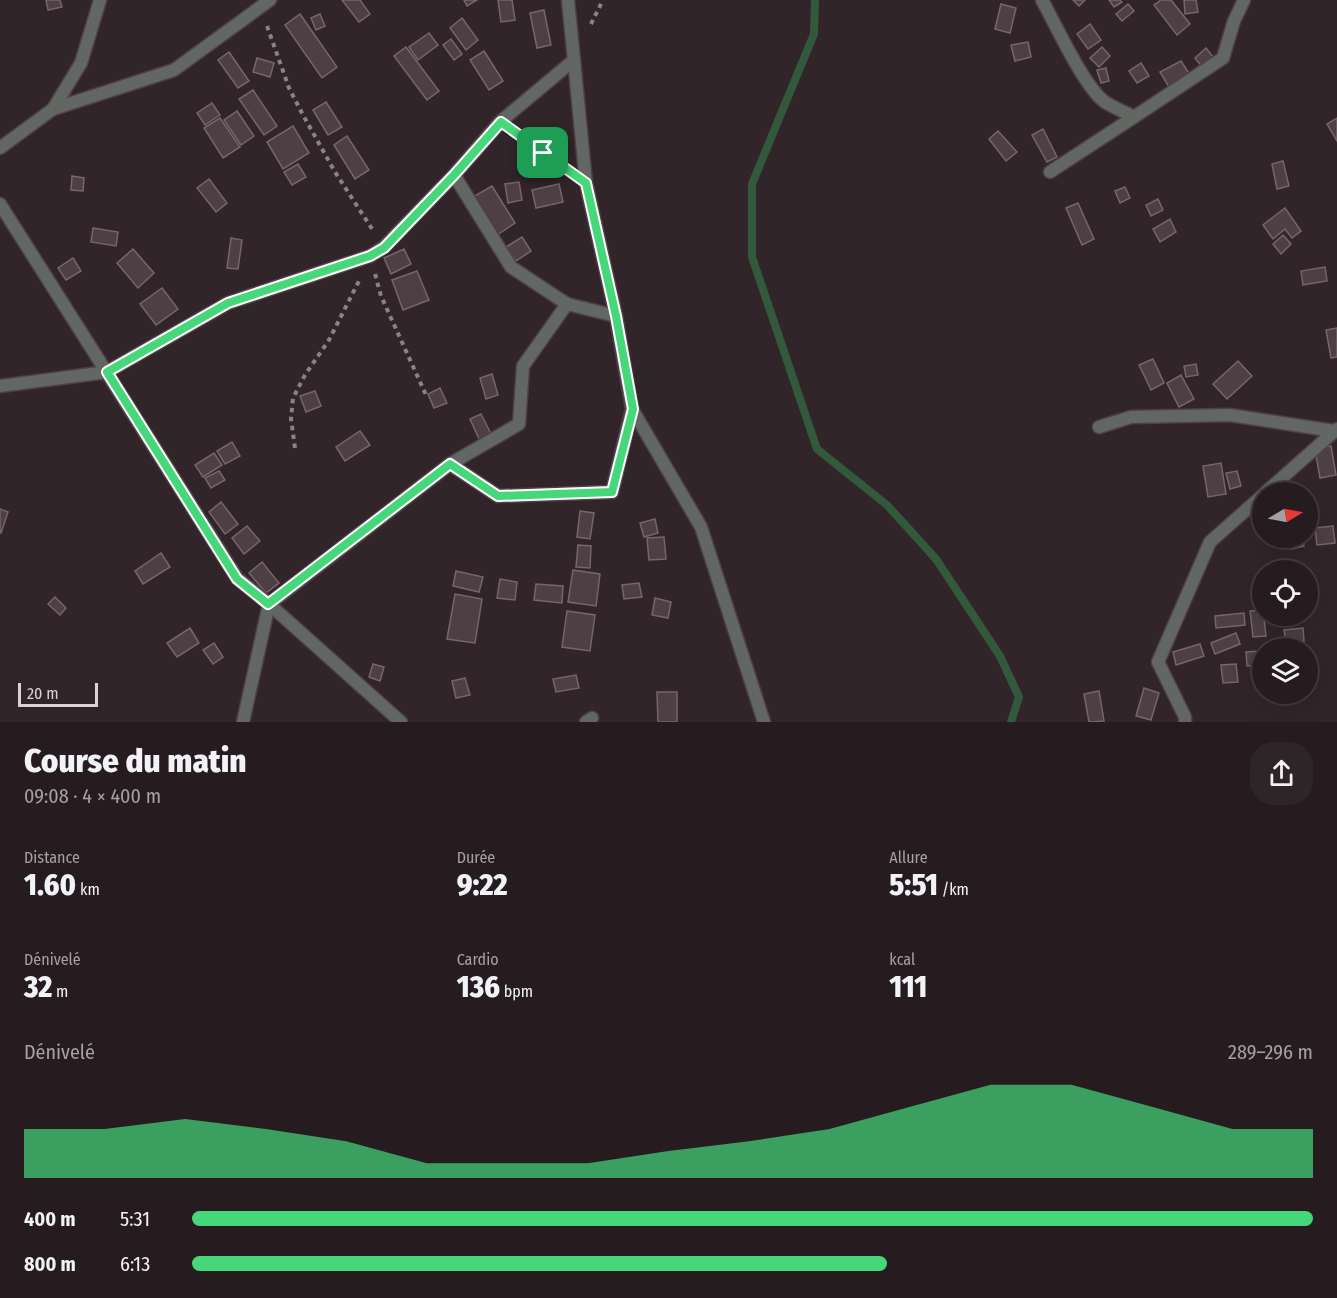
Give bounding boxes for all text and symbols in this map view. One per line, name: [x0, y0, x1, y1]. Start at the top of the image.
pin: [517, 127, 568, 178]
icon: arrive: [526, 136, 559, 169]
north arrow: [1252, 482, 1318, 548]
map controls: [1252, 482, 1318, 704]
button: locate: [1252, 560, 1318, 626]
button: layers: [1252, 638, 1318, 704]
scale bar: [18, 680, 98, 708]
text: 20 m: [27, 684, 58, 703]
text: Course du matin: [24, 741, 247, 781]
button: share: [1250, 742, 1313, 805]
text: 09:08 · 4 × 400 m: [24, 784, 161, 808]
text: Distance: [24, 848, 80, 867]
text: Durée: [457, 848, 495, 867]
text: Allure: [889, 848, 928, 867]
text: 1.60: [24, 867, 76, 903]
text: 9:22: [457, 867, 508, 903]
text: 5:51: [889, 867, 938, 903]
text: km: [76, 880, 100, 899]
text: /km: [938, 880, 969, 899]
text: Dénivelé: [24, 950, 81, 969]
text: Cardio: [457, 950, 499, 969]
text: kcal: [889, 950, 915, 969]
text: 32: [24, 969, 52, 1005]
text: 136: [457, 969, 500, 1005]
text: 111: [889, 969, 927, 1005]
text: m: [52, 982, 68, 1001]
text: bpm: [500, 982, 533, 1001]
text: Dénivelé: [24, 1040, 95, 1064]
text: 289–296 m: [1228, 1040, 1313, 1064]
text: 400 m: [24, 1207, 76, 1231]
text: 5:31: [120, 1207, 150, 1231]
text: 800 m: [24, 1252, 76, 1276]
text: 6:13: [120, 1252, 150, 1276]

